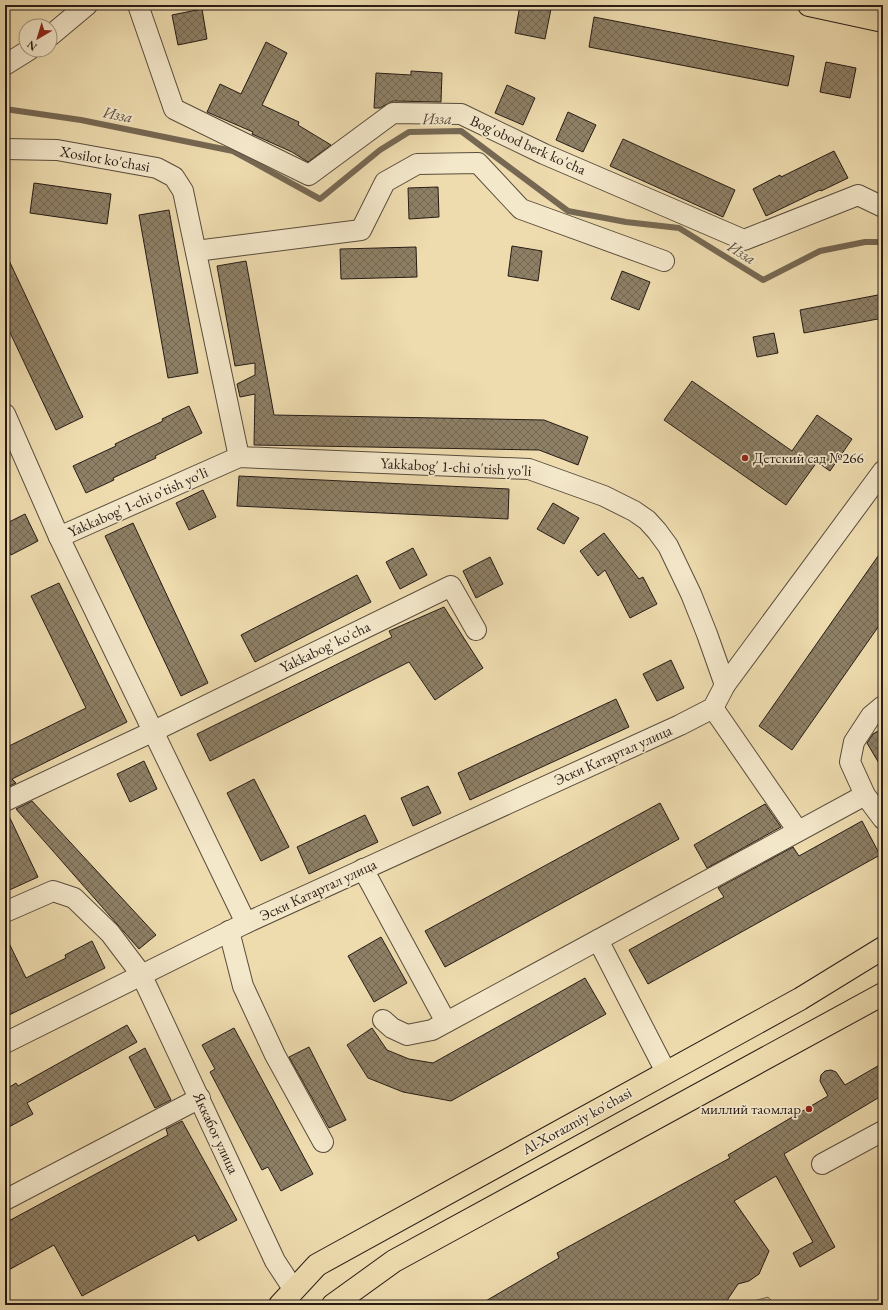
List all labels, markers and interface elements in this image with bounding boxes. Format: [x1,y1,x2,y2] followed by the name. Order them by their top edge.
[18,18,58,58] north arrow
[24,38,40,54] text: N
[100,101,135,128] water label: Изза
[421,108,452,129] water label: Изза
[467,110,589,179] street label: Bog'obod berk ko'cha
[58,141,152,176] street label: Xosilot ko'chasi
[723,235,760,269] water label: Изза
[753,448,864,467] place label: Детский сад №266
[380,453,532,480] street label: Yakkabog' 1-chi o'tish yo'li
[740,453,750,463] marker: Детский сад №266
[65,462,211,541] street label: Yakkabog' 1-chi o'tish yo'li
[276,616,373,677] street label: Yakkabog' ko'cha
[551,720,675,789] street label: Эски Катартал улица
[256,854,379,925] street label: Эски Катартал улица
[518,1082,635,1159] street label: Al-Xorazmiy ko'chasi
[189,1088,244,1177] street label: Яккабог улица
[701,1099,801,1118] place label: миллий таомлар
[804,1104,814,1114] marker: миллий таомлар

